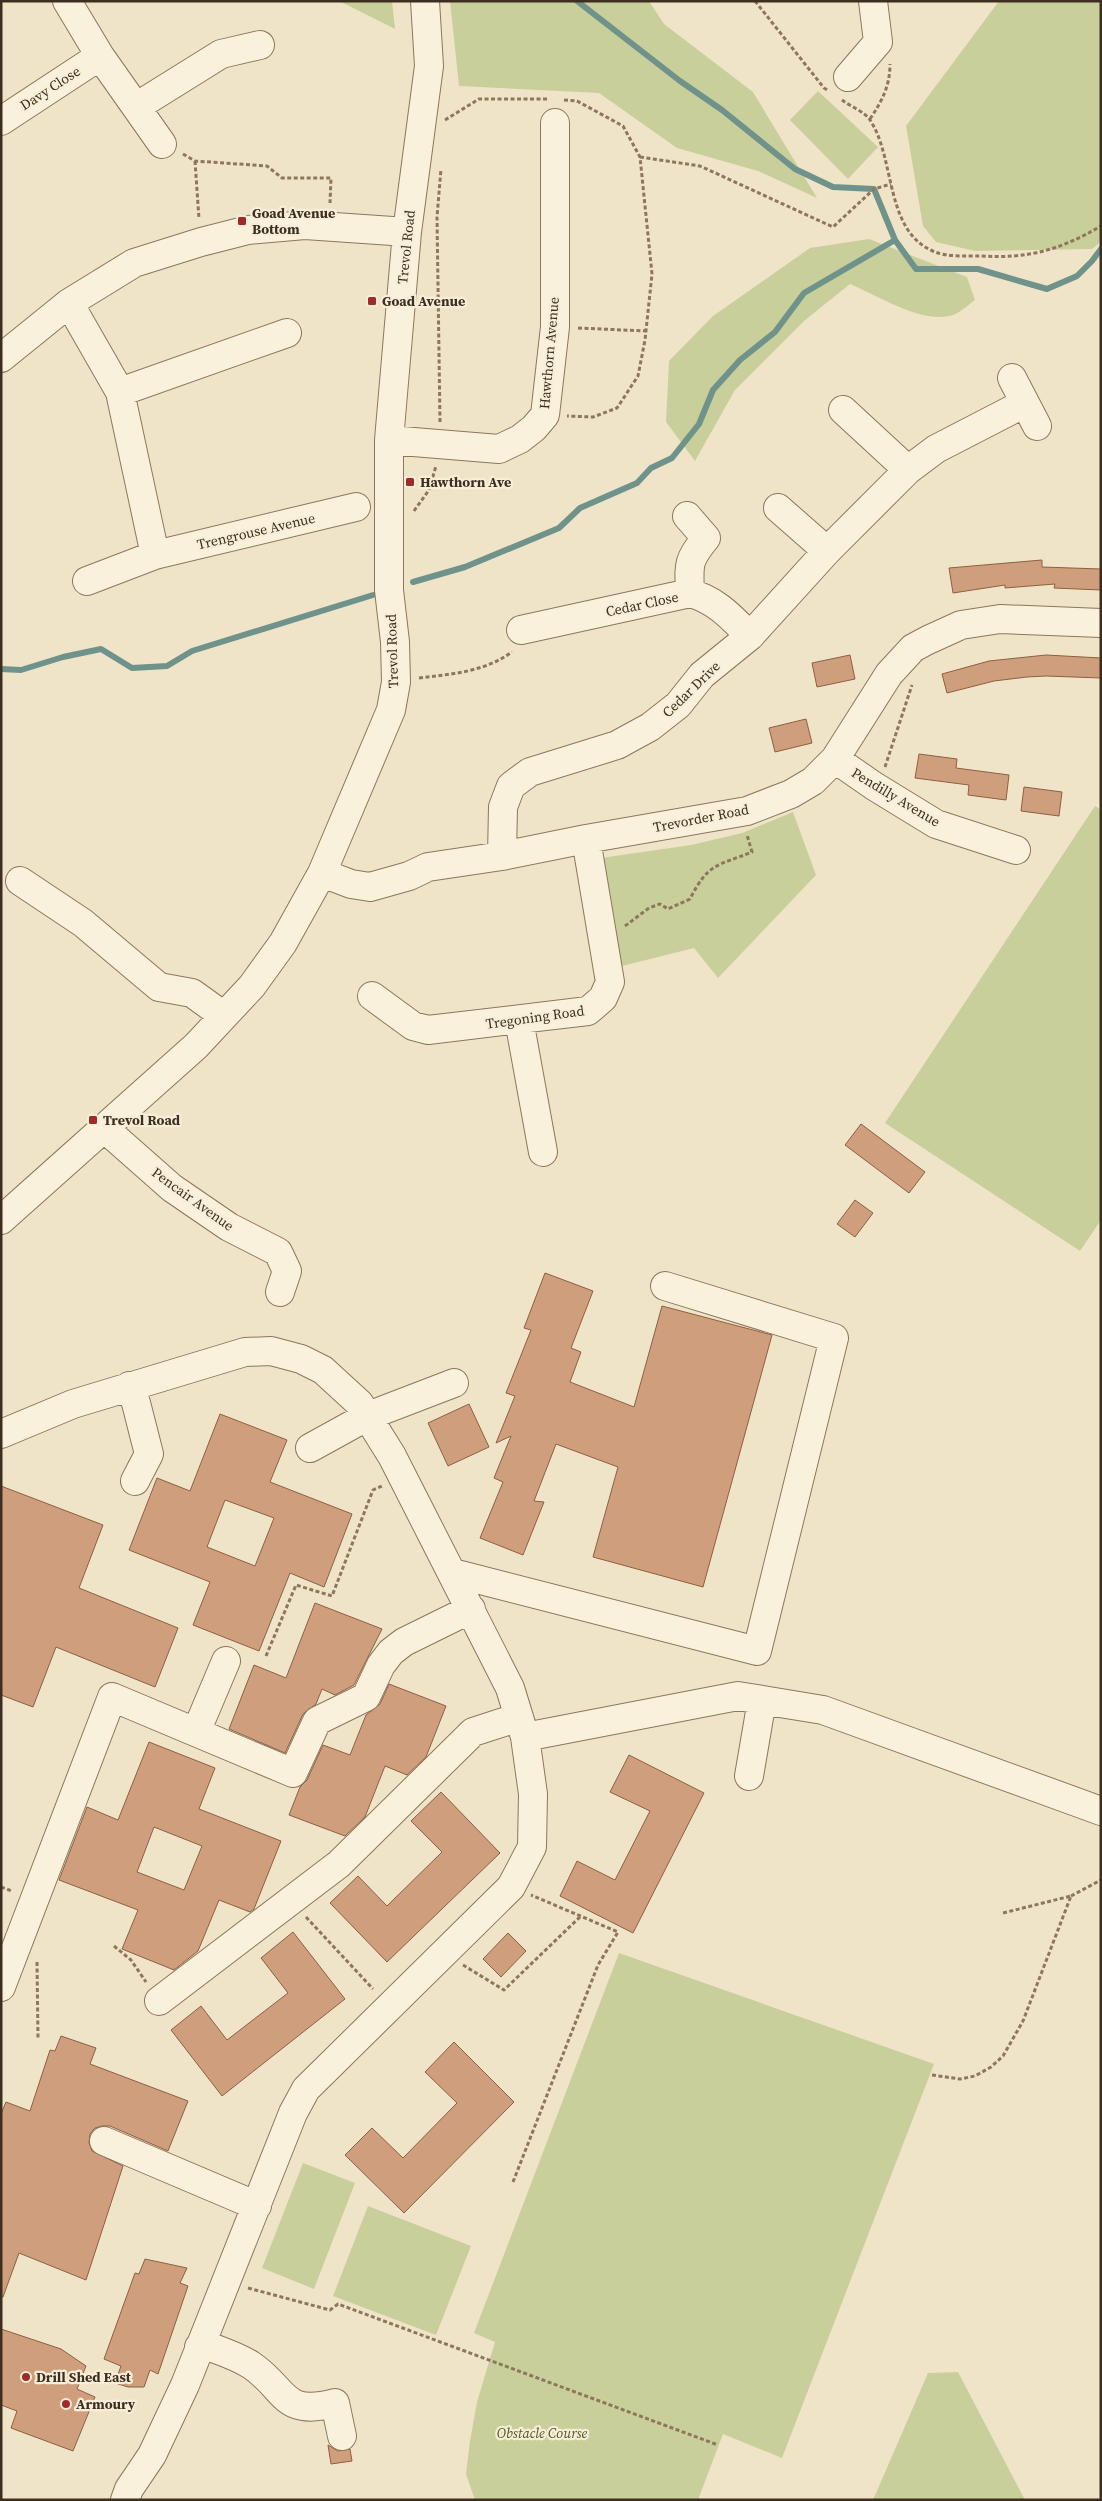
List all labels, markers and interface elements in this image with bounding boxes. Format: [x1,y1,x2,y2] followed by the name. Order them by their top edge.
[16,61,84,115] street label: Davy Close
[252,203,335,239] place label: Goad Avenue Bottom
[392,209,420,285] street label: Trevol Road
[236,215,248,227] marker: Goad Avenue Bottom
[382,291,465,311] place label: Goad Avenue
[366,295,378,307] marker: Goad Avenue
[534,296,564,410] street label: Hawthorn Avenue
[420,472,511,492] place label: Hawthorn Ave
[404,476,416,488] marker: Hawthorn Ave
[195,508,317,554] street label: Trengrouse Avenue
[604,587,680,621] street label: Cedar Close
[381,613,403,688] street label: Trevol Road
[658,656,724,722] street label: Cedar Drive
[848,763,944,831] street label: Pendilly Avenue
[651,799,751,837] street label: Trevorder Road
[485,1000,586,1034] street label: Tregoning Road
[103,1110,181,1130] place label: Trevol Road
[87,1114,99,1126] marker: Trevol Road
[148,1162,238,1236] street label: Pencair Avenue
[36,2367,132,2387] place label: Drill Shed East
[20,2371,32,2383] marker: Drill Shed East
[76,2394,136,2414] place label: Armoury
[60,2398,72,2410] marker: Armoury
[497,2423,587,2443] park label: Obstacle Course

